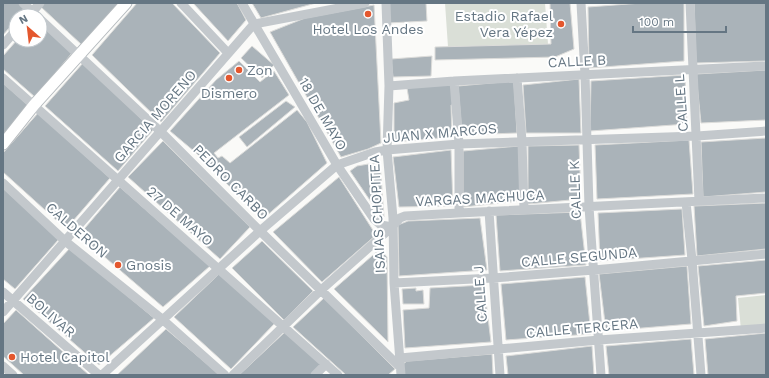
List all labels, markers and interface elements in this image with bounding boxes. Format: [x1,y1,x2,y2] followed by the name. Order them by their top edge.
[8,8,48,48] north arrow
[455,8,554,40] place label: Estadio Rafael Vera Yépez
[633,8,726,34] scale bar
[363,9,373,19] marker: Hotel Los Andes
[17,12,30,27] text: N
[639,15,674,29] text: 100 m
[556,19,566,29] marker: Estadio Rafael Vera Yépez
[312,21,424,37] place label: Hotel Los Andes
[547,51,607,71] street label: CALLE B
[247,62,273,78] place label: Zon
[234,65,244,75] marker: Zon
[111,67,199,165] street label: GARCIA MORENO
[224,73,234,83] marker: Dismero
[671,74,691,132] street label: CALLE L
[296,75,350,153] street label: 18 DE MAYO
[201,85,257,101] place label: Dismero
[382,120,498,146] street label: JUAN X MARCOS
[190,141,272,223] street label: PEDRO CARBO
[366,154,388,274] street label: ISAIAS CHOPITEA
[566,160,584,220] street label: CALLE K
[144,183,216,249] street label: 27 DE MAYO
[415,187,545,209] street label: VARGAS MACHUCA
[43,199,111,261] street label: CALDERON
[520,244,638,270] street label: CALLE SEGUNDA
[126,257,172,273] place label: Gnosis
[113,260,123,270] marker: Gnosis
[470,265,490,323] street label: CALLE J
[24,290,78,340] street label: BOLIVAR
[525,315,639,341] street label: CALLE TERCERA
[20,349,110,365] place label: Hotel Capitol
[7,352,17,362] marker: Hotel Capitol

